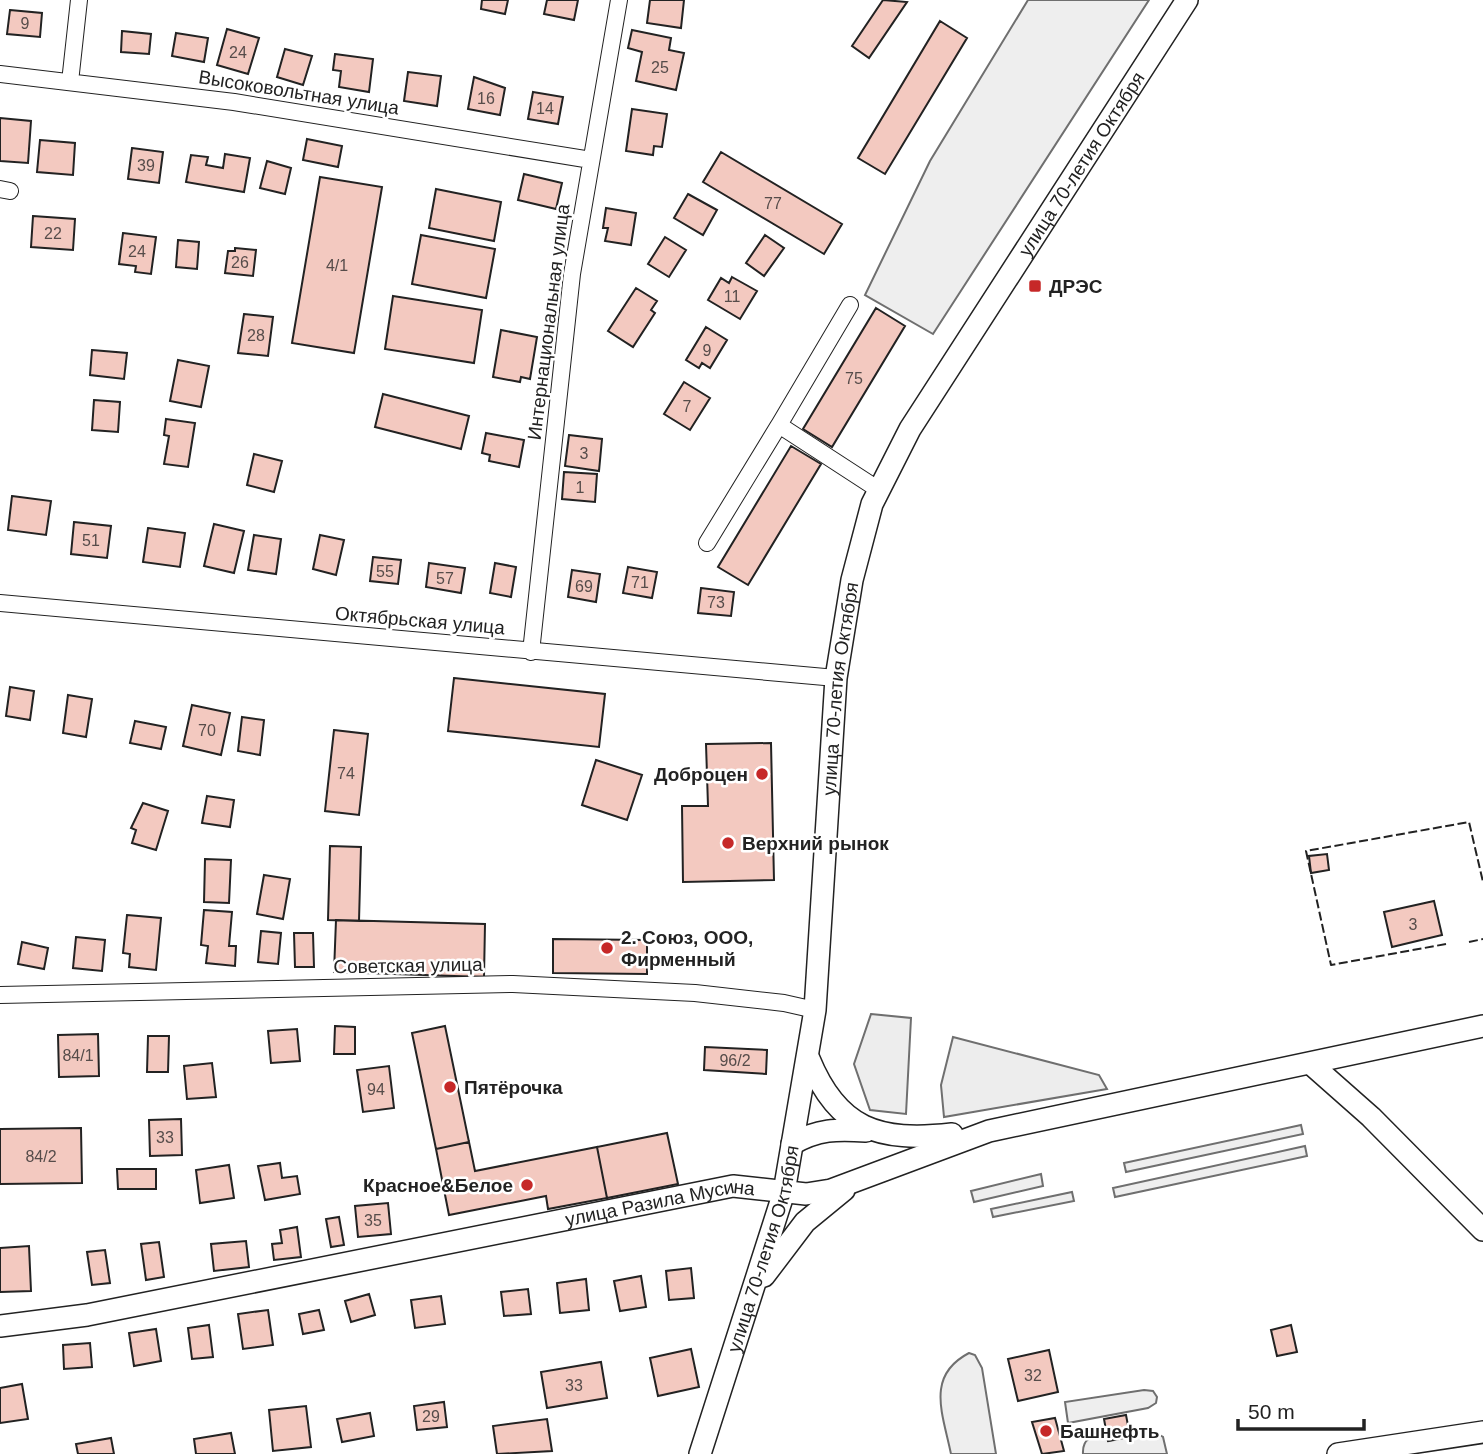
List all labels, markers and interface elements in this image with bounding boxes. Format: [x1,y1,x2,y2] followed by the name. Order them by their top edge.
[21,15,30,32] house number: 9
[229,44,247,61] house number: 24
[651,59,669,76] house number: 25
[197,66,401,119] street label: Высоковольтная улица
[1015,68,1149,260] street label: улица 70-летия Октября
[477,90,495,107] house number: 16
[536,100,554,117] house number: 14
[137,157,155,174] house number: 39
[764,195,782,212] house number: 77
[524,202,573,441] street label: Интернациональная улица
[44,225,62,242] house number: 22
[128,243,146,260] house number: 24
[231,254,249,271] house number: 26
[326,257,348,274] house number: 4/1
[1049,276,1103,297] place label: ДРЭС
[1027,278,1043,294] marker: ДРЭС
[724,288,740,305] house number: 11
[247,327,265,344] house number: 28
[703,342,712,359] house number: 9
[845,370,863,387] house number: 75
[683,398,692,415] house number: 7
[580,445,589,462] house number: 3
[576,479,585,496] house number: 1
[82,532,100,549] house number: 51
[376,563,394,580] house number: 55
[436,570,454,587] house number: 57
[631,574,649,591] house number: 71
[575,578,593,595] house number: 69
[819,581,862,796] street label: улица 70-летия Октября
[707,594,725,611] house number: 73
[334,603,506,638] street label: Октябрьская улица
[198,722,216,739] house number: 70
[654,764,748,785] place label: Доброцен
[337,765,355,782] house number: 74
[754,766,770,782] marker: Доброцен
[742,833,889,854] place label: Верхний рынок
[720,835,736,851] marker: Верхний рынок
[1409,916,1418,933] house number: 3
[621,927,753,970] place label: 2. Союз, ООО, Фирменный
[599,940,615,956] marker: 2. Союз, ООО, Фирменный
[333,954,483,977] street label: Советская улица
[62,1047,94,1064] house number: 84/1
[719,1052,751,1069] house number: 96/2
[464,1077,563,1098] place label: Пятёрочка
[442,1079,458,1095] marker: Пятёрочка
[367,1081,385,1098] house number: 94
[156,1129,174,1146] house number: 33
[723,1144,803,1355] street label: улица 70-летия Октября
[25,1148,57,1165] house number: 84/2
[363,1175,513,1196] place label: Красное&Белое
[563,1176,756,1230] street label: улица Разила Мусина
[519,1177,535,1193] marker: Красное&Белое
[364,1212,382,1229] house number: 35
[1024,1367,1042,1384] house number: 32
[565,1377,583,1394] house number: 33
[1238,1388,1364,1432] scale bar
[1248,1400,1295,1423] text: 50 m
[422,1408,440,1425] house number: 29
[1060,1421,1159,1442] place label: Башнефть
[1038,1423,1054,1439] marker: Башнефть

